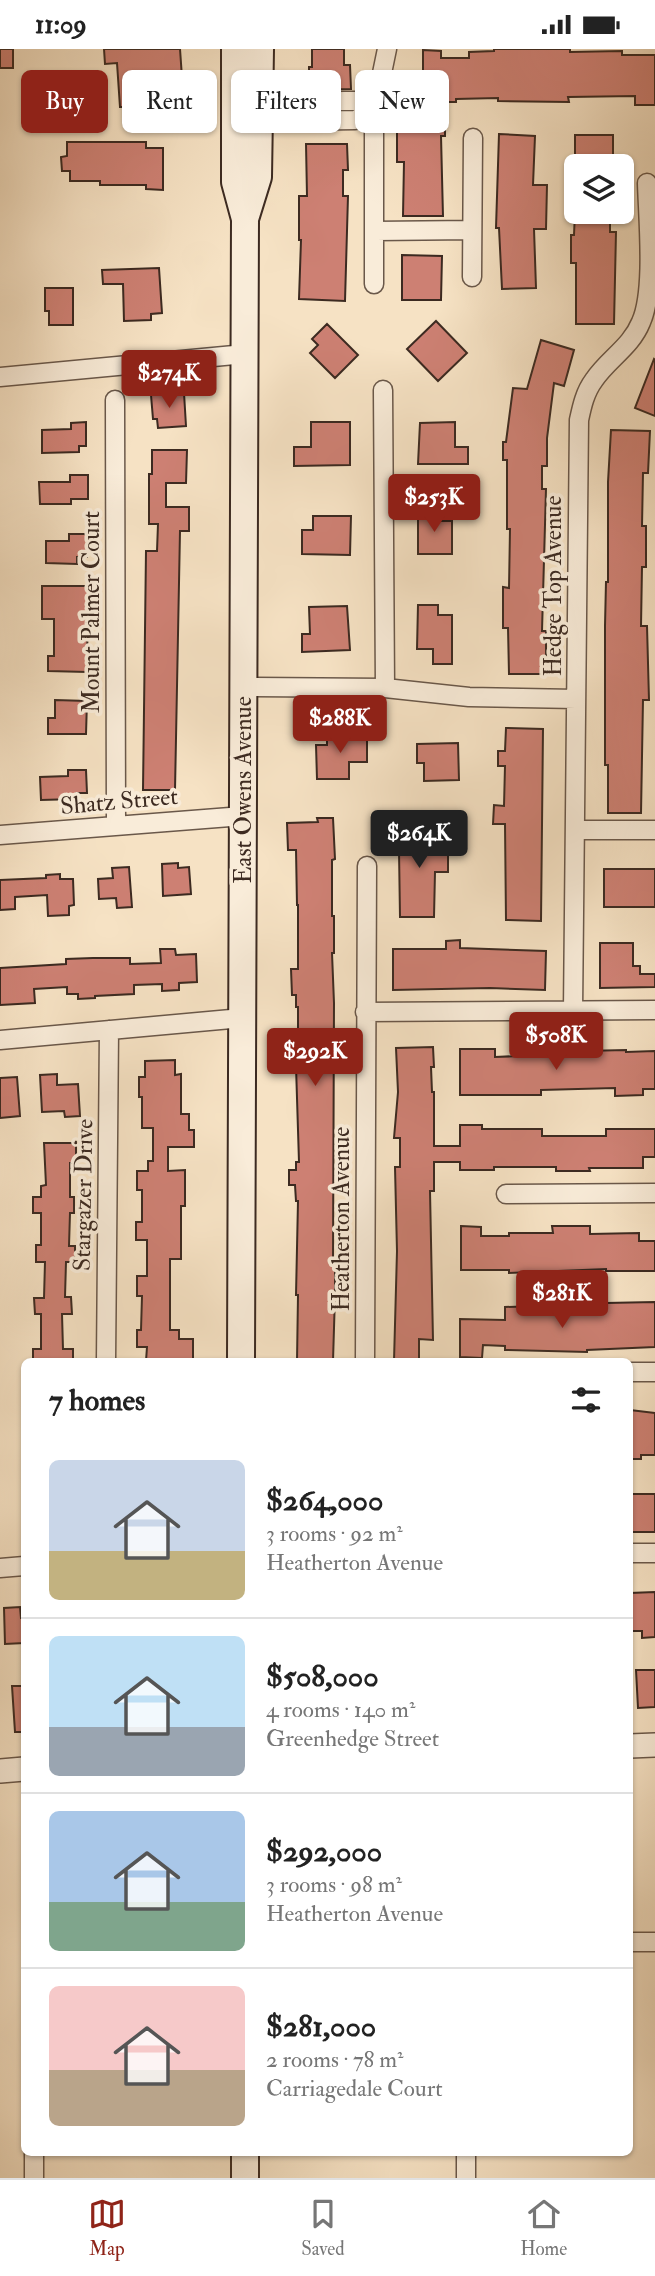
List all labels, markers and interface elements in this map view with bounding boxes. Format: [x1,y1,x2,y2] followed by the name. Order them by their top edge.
[35,9,87,41] text: 11:09
[21,70,108,133] chip: Buy
[122,70,217,133] chip: Rent
[231,70,341,133] chip: Filters
[355,70,449,133] chip: New
[564,154,634,224] map controls
[564,154,634,224] button: layers
[120,351,218,410] pin: $274K
[137,358,201,387] text: $274K
[385,475,483,534] pin: $253K
[404,482,464,511] text: $253K
[538,495,569,677] street label: Hedge Top Avenue
[76,511,107,713] street label: Mount Palmer Court
[291,695,389,755] pin: $288K
[228,696,259,884] street label: East Owens Avenue
[309,703,371,732] text: $288K
[59,781,179,822] street label: Shatz Street
[370,811,468,870] pin: $264K
[387,818,451,847] text: $264K
[507,1013,605,1072] pin: $508K
[525,1020,587,1049] text: $508K
[266,1028,364,1088] pin: $292K
[283,1036,347,1065] text: $292K
[67,1119,100,1271] street label: Stargazer Drive
[326,1127,357,1311] street label: Heatherton Avenue
[513,1271,611,1330] pin: $281K
[532,1278,592,1307] text: $281K
[567,1381,605,1419] icon: filters
[49,1382,145,1419] text: 7 homes
[266,1482,383,1519] text: $264,000
[105,1488,189,1572] icon: home
[266,1519,403,1548] text: 3 rooms · 92 m²
[266,1548,443,1577] text: Heatherton Avenue
[266,1658,379,1695] text: $508,000
[105,1664,189,1748] icon: home
[266,1695,415,1724] text: 4 rooms · 140 m²
[266,1724,439,1753] text: Greenhedge Street
[266,1833,382,1870] text: $292,000
[105,1839,189,1923] icon: home
[266,1870,402,1899] text: 3 rooms · 98 m²
[266,1899,443,1928] text: Heatherton Avenue
[266,2008,376,2045] text: $281,000
[105,2014,189,2098] icon: home
[266,2045,404,2074] text: 2 rooms · 78 m²
[266,2074,443,2103] text: Carriagedale Court
[88,2195,126,2261] tab: Map
[301,2195,345,2261] tab: Saved
[520,2195,567,2261] tab: Home

